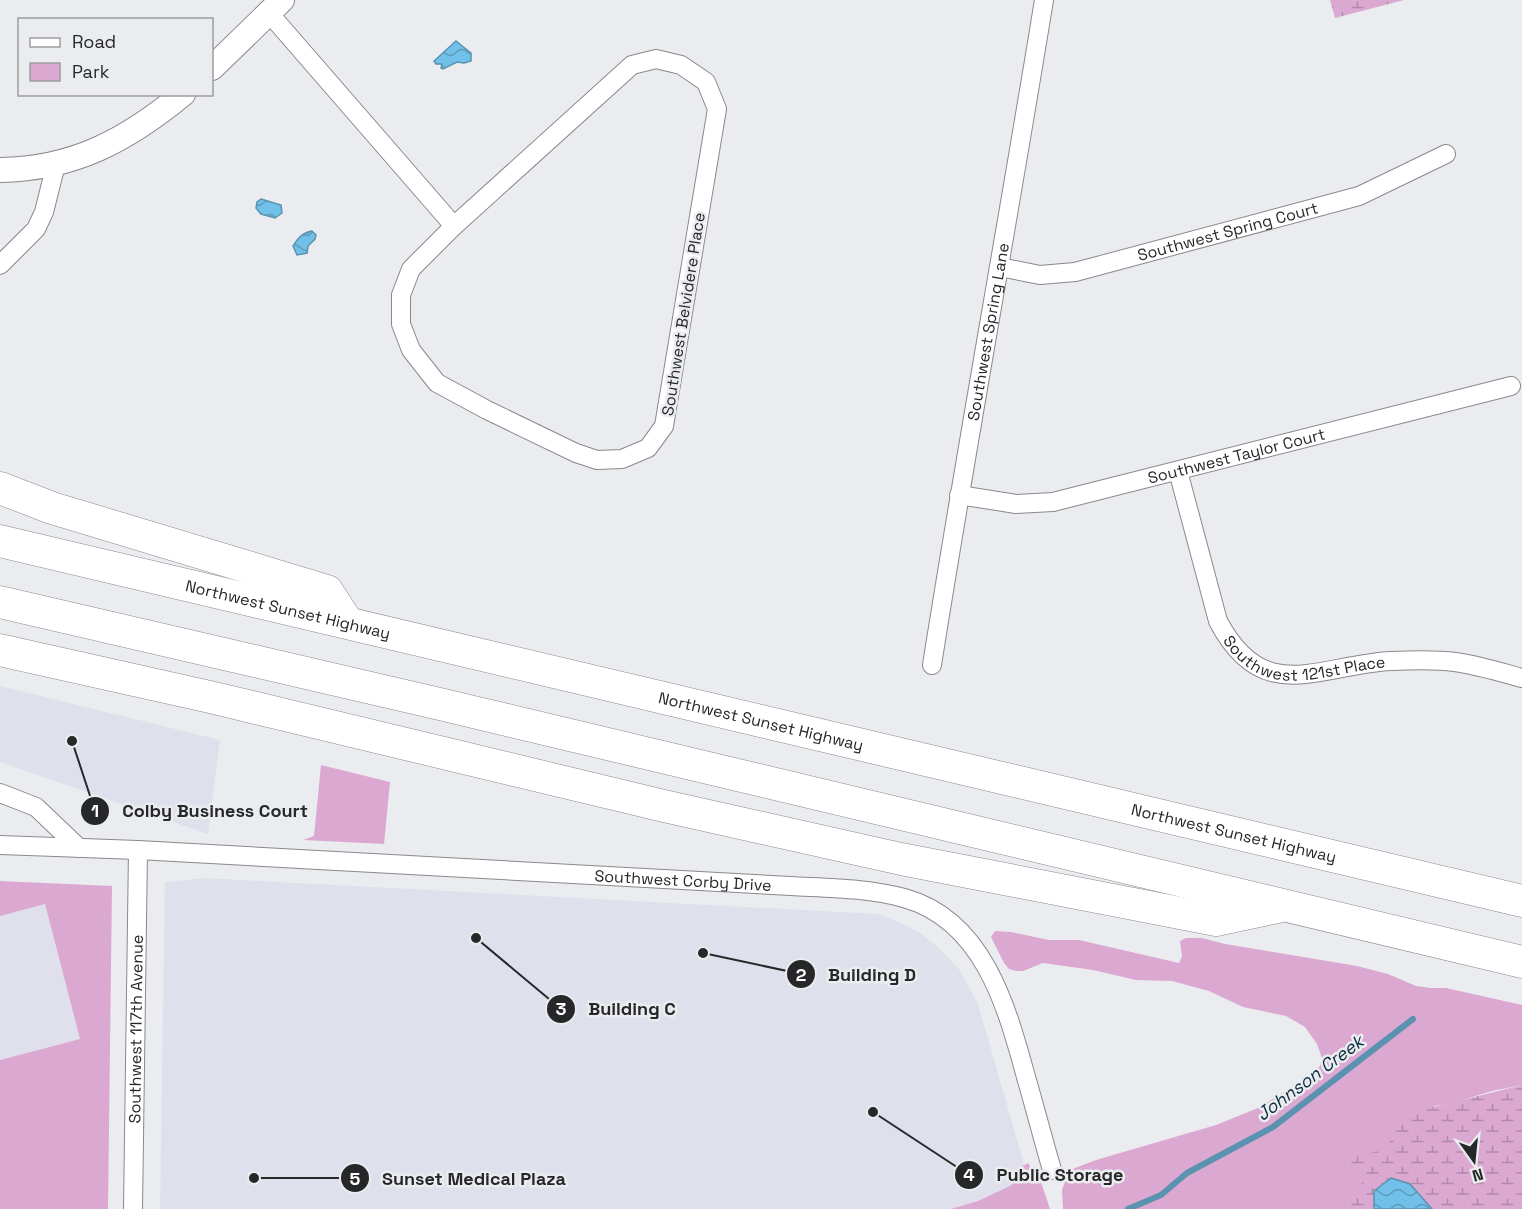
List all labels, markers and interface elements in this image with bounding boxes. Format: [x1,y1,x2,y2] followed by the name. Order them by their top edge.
[18,18,213,96] legend
[72,30,116,53] text: Road
[72,60,110,83] text: Park
[1135,197,1320,266] street label: Southwest Spring Court
[657,211,710,417] street label: Southwest Belvidere Place
[963,241,1014,422] street label: Southwest Spring Lane
[1146,423,1327,489] street label: Southwest Taylor Court
[183,575,393,644] street label: Northwest Sunset Highway
[1218,631,1386,686] street label: Southwest 121st Place
[656,687,865,756] street label: Northwest Sunset Highway
[80,793,320,829] callout: Colby Business Court
[91,799,99,822] text: 1
[122,799,308,822] text: Colby Business Court
[1129,799,1338,868] street label: Northwest Sunset Highway
[594,865,772,896] street label: Southwest Corby Drive
[124,935,148,1123] street label: Southwest 117th Avenue
[786,956,928,992] callout: Building D
[796,963,807,986] text: 2
[828,963,916,986] text: Building D
[546,991,688,1027] callout: Building C
[556,997,567,1020] text: 3
[588,997,676,1020] text: Building C
[1251,1028,1370,1126] water label: Johnson Creek
[1444,1131,1504,1191] north arrow
[954,1157,1135,1193] callout: Public Storage
[340,1160,578,1196] callout: Sunset Medical Plaza
[963,1163,975,1186] text: 4
[997,1163,1123,1186] text: Public Storage
[1470,1163,1486,1187] text: N
[350,1167,361,1190] text: 5
[382,1167,567,1190] text: Sunset Medical Plaza

